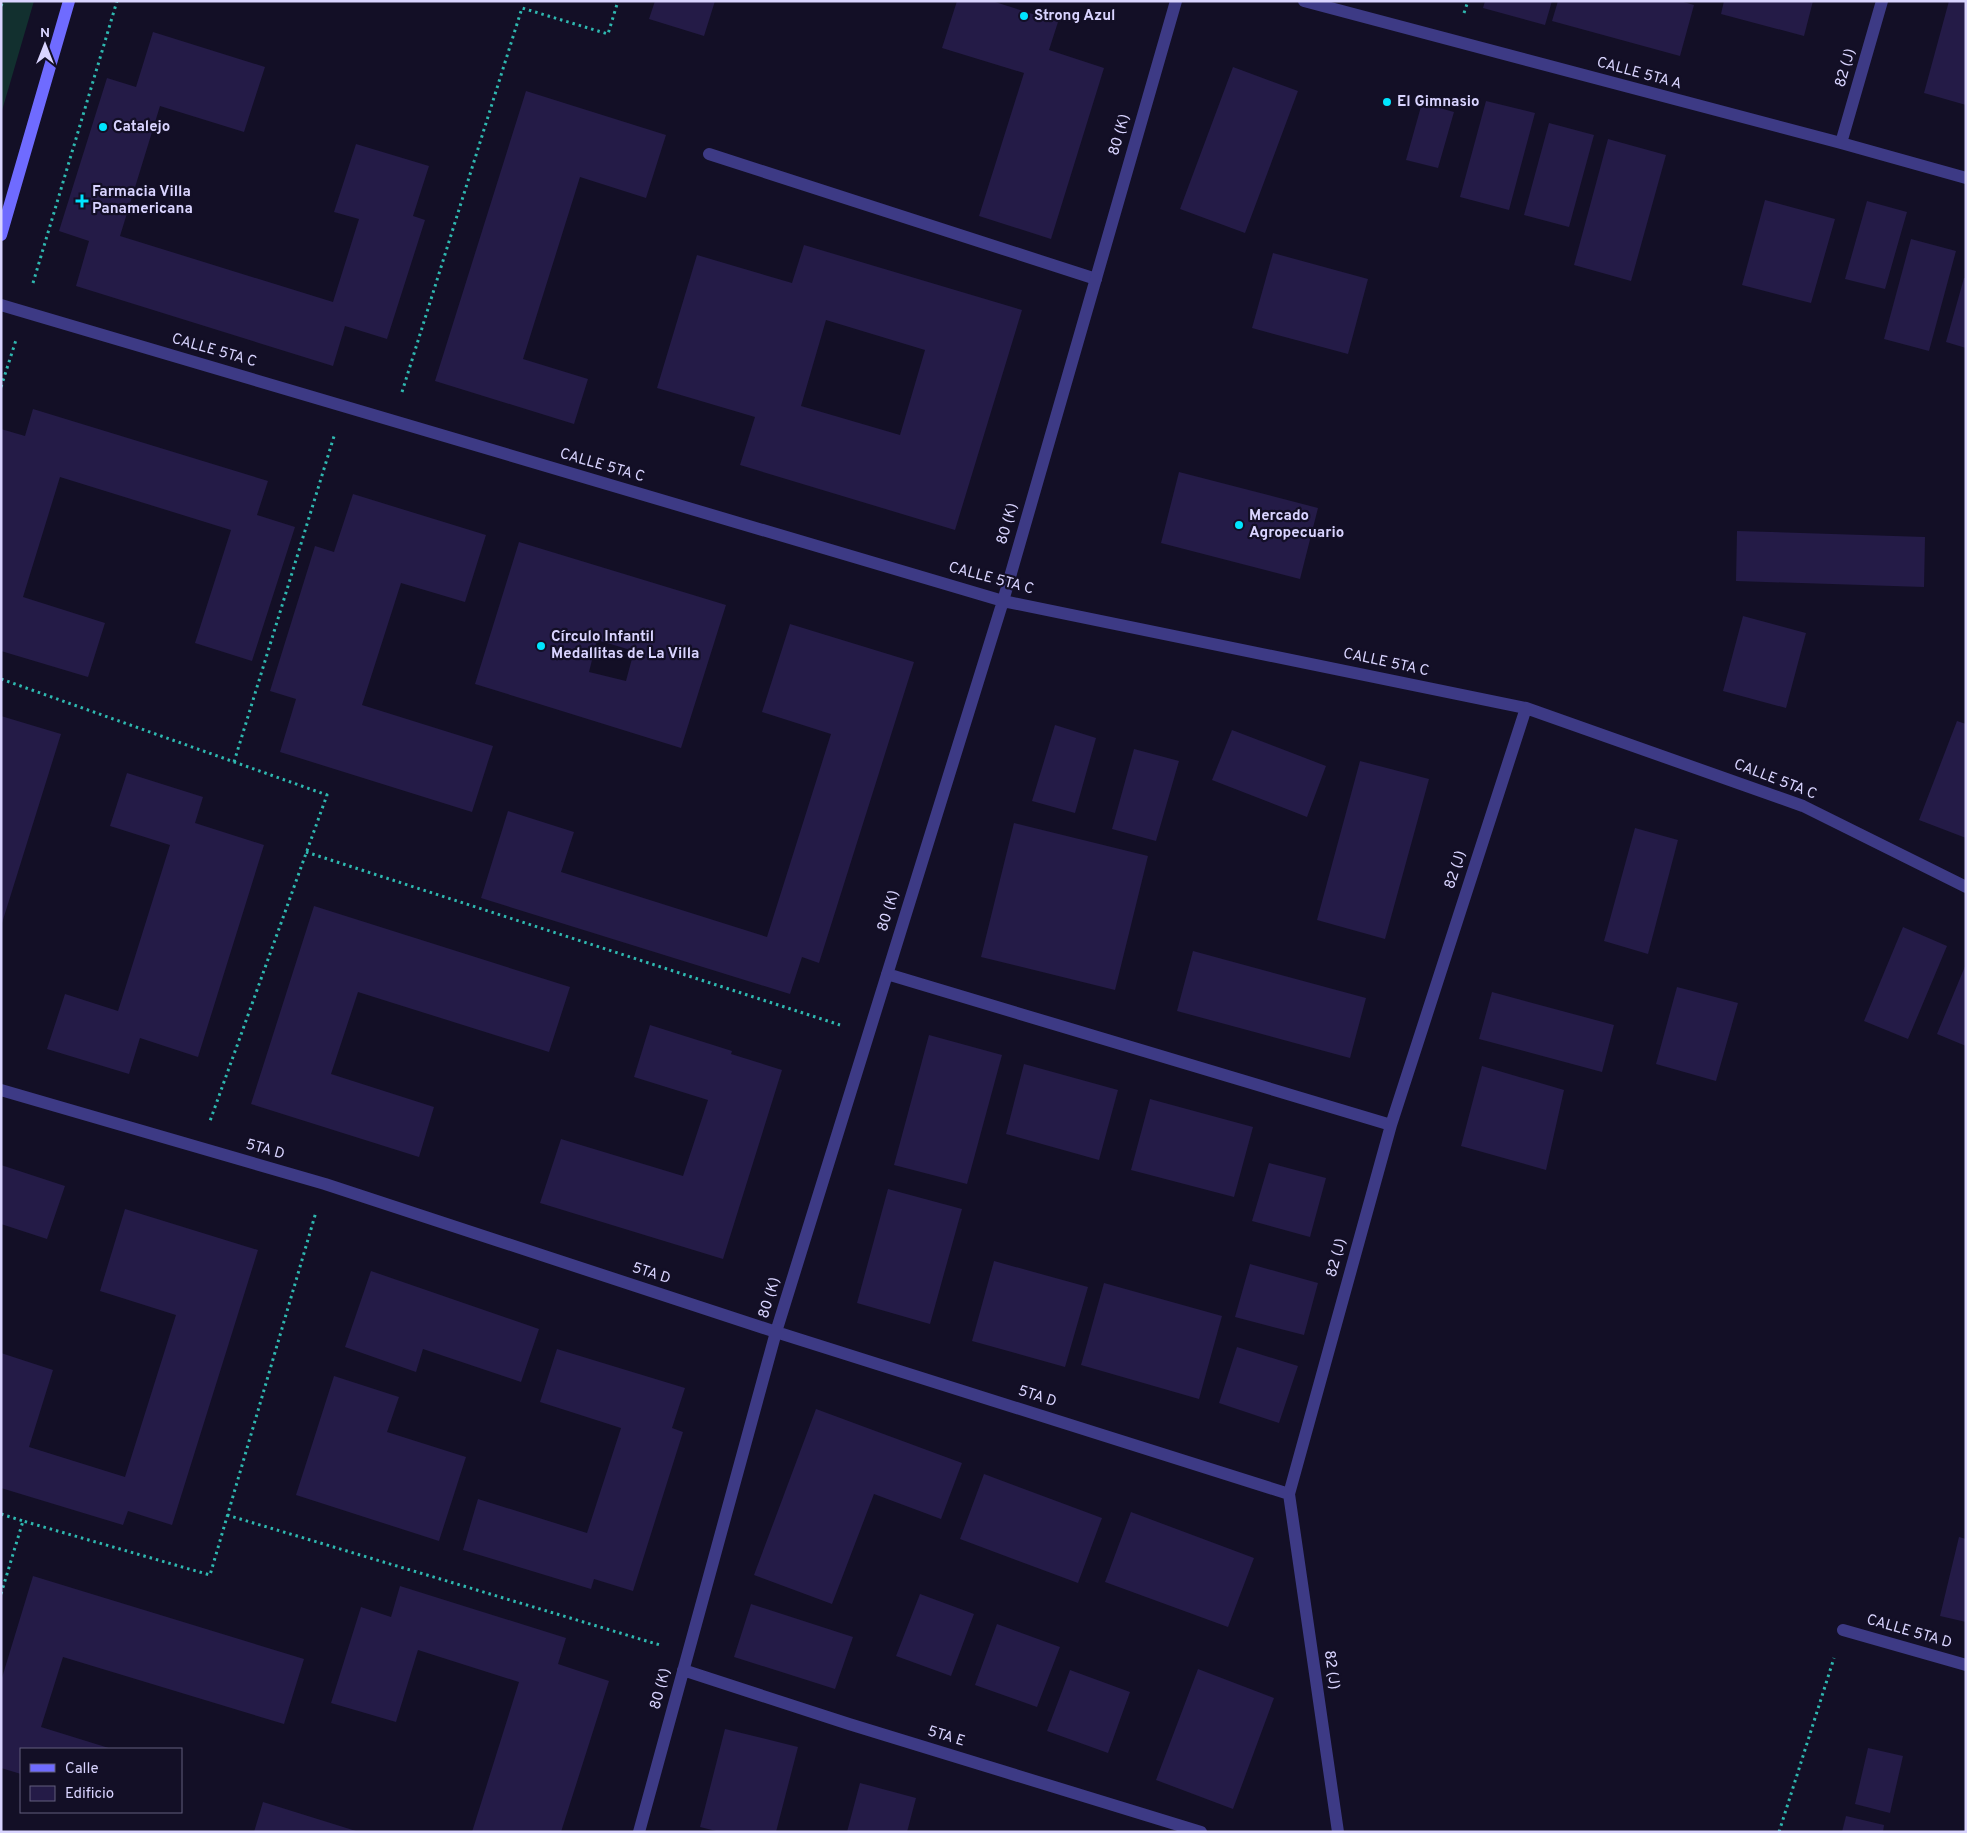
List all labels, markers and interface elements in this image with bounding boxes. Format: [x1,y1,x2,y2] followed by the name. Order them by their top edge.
[1034,7,1115,26] place label: Strong Azul
[1018,10,1030,22] marker: Strong Azul
[20,20,70,70] north arrow
[40,25,50,42] text: N
[1831,46,1861,90] street label: 82 (J)
[1594,54,1684,94] street label: CALLE 5TA A
[1397,93,1480,112] place label: El Gimnasio
[1381,96,1393,108] marker: El Gimnasio
[1105,112,1135,158] street label: 80 (K)
[113,118,170,137] place label: Catalejo
[97,121,109,133] marker: Catalejo
[92,183,193,219] place label: Farmacia Villa Panamericana
[76,195,88,207] marker: Farmacia Villa Panamericana
[169,330,259,372] street label: CALLE 5TA C
[557,445,647,487] street label: CALLE 5TA C
[993,501,1023,547] street label: 80 (K)
[1249,507,1344,543] place label: Mercado Agropecuario
[1233,519,1245,531] marker: Mercado Agropecuario
[946,559,1036,599] street label: CALLE 5TA C
[551,628,699,664] place label: Círculo Infantil Medallitas de La Villa
[535,640,547,652] marker: Círculo Infantil Medallitas de La Villa
[1341,645,1431,681] street label: CALLE 5TA C
[1731,755,1819,805] street label: CALLE 5TA C
[1441,848,1471,892] street label: 82 (J)
[874,888,904,934] street label: 80 (K)
[243,1135,287,1165] street label: 5TA D
[1323,1236,1351,1280] street label: 82 (J)
[629,1259,673,1289] street label: 5TA D
[755,1275,785,1321] street label: 80 (K)
[1015,1382,1059,1412] street label: 5TA D
[1864,1611,1954,1653] street label: CALLE 5TA D
[1319,1649,1343,1691] street label: 82 (J)
[646,1666,676,1712] street label: 80 (K)
[925,1722,967,1752] street label: 5TA E
[20,1748,182,1813] legend
[65,1760,99,1779] text: Calle
[65,1785,114,1804] text: Edificio

